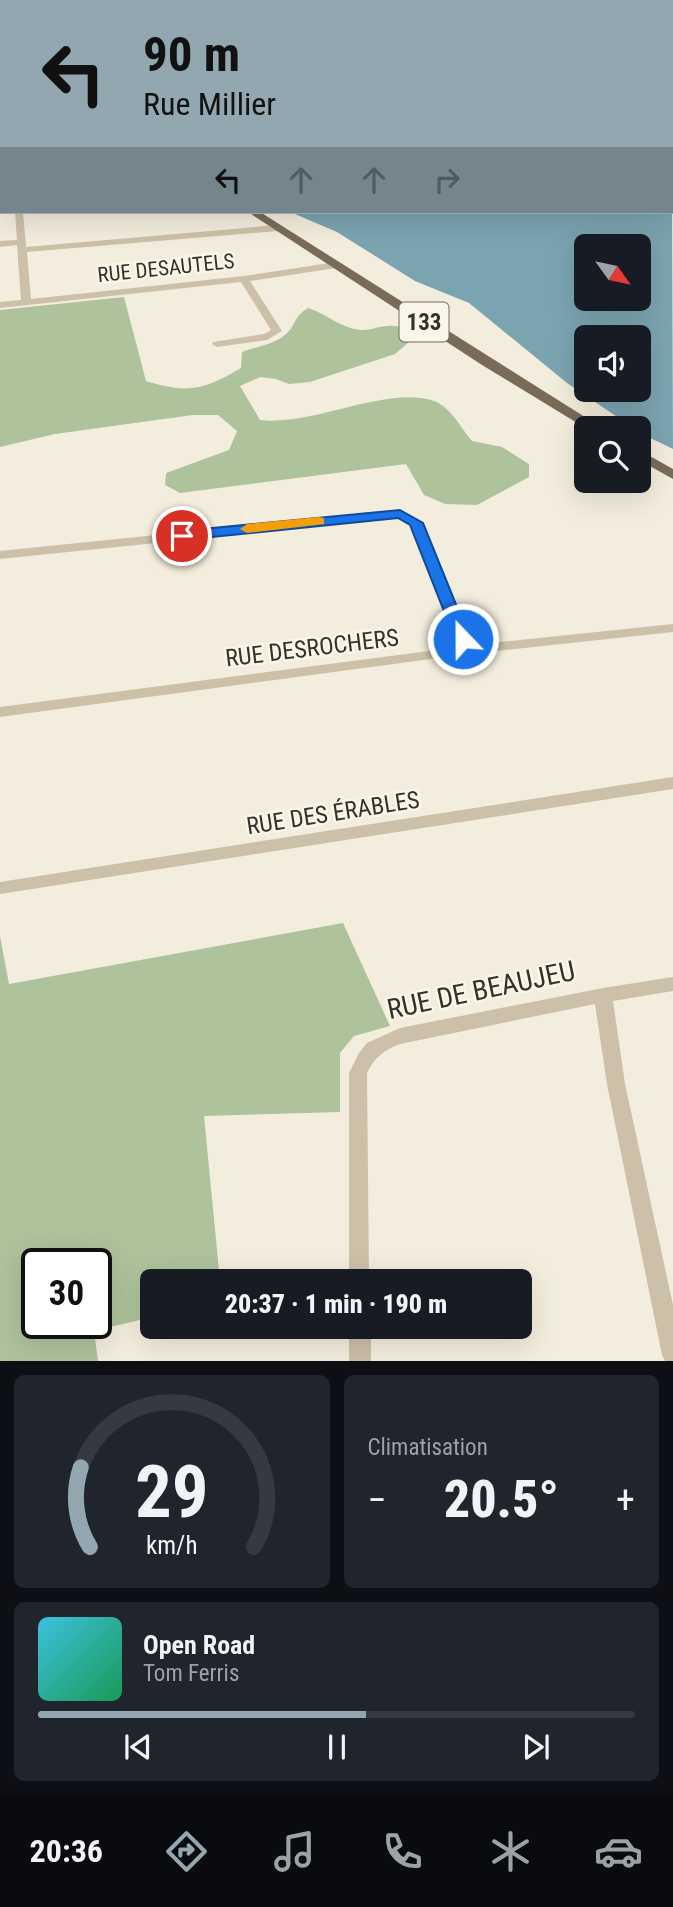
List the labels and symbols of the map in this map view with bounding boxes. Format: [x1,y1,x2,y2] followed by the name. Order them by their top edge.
[574,234,651,312] north arrow
[96,249,236,287] street label: RUE DESAUTELS
[400,302,448,342] road number: 133
[152,506,212,566] pin
[426,602,500,676] position arrow
[224,623,400,673] street label: RUE DESROCHERS
[245,786,421,840] street label: RUE DES ÉRABLES
[384,954,578,1026] street label: RUE DE BEAUJEU
[21,1248,112,1339] speed limit sign: 30

